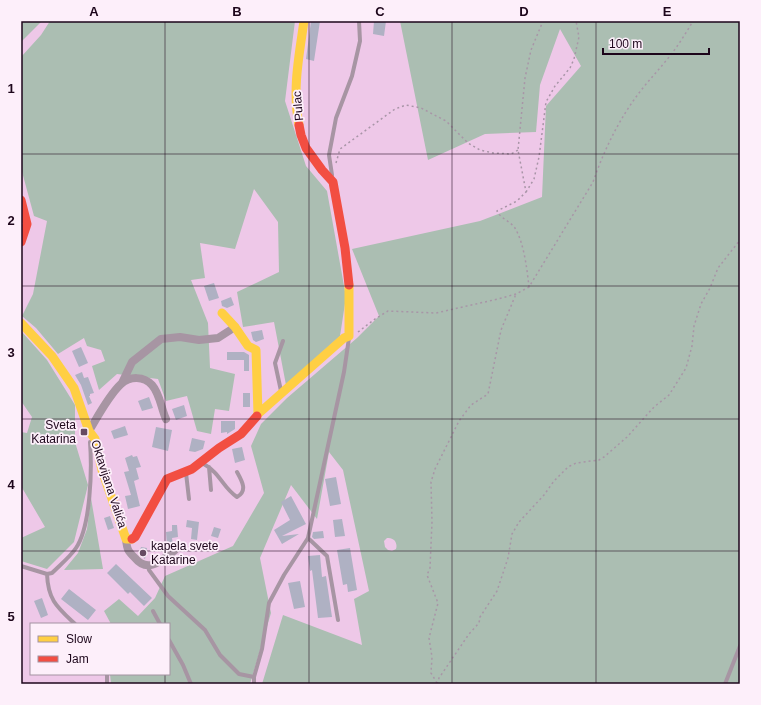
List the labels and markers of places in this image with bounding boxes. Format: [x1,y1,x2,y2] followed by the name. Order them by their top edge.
[31,418,76,446] place label: Sveta Katarina
[79,427,89,437] marker: Sveta Katarina
[151,539,219,567] place label: kapela svete Katarine
[138,548,148,558] marker: kapela svete Katarine

